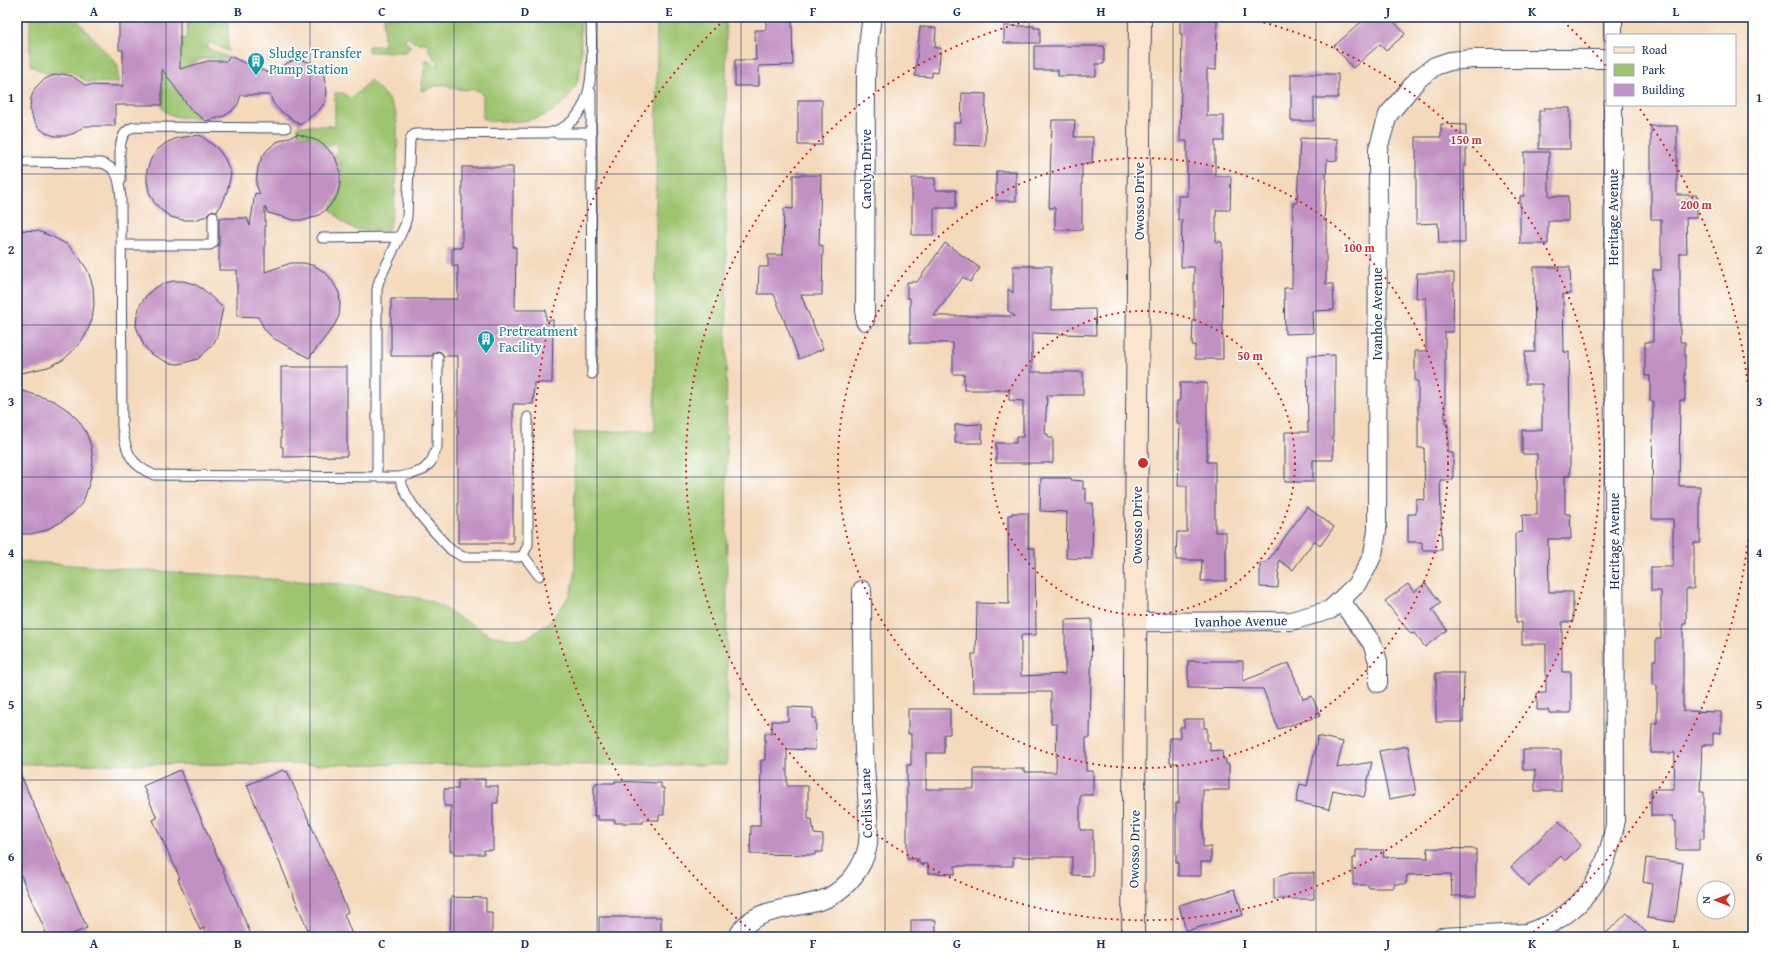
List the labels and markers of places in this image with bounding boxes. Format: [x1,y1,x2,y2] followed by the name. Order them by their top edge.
[269,43,362,79] place label: Sludge Transfer Pump Station
[246,51,266,76] building icon: Sludge Transfer Pump Station
[499,321,578,357] place label: Pretreatment Facility
[476,329,496,354] building icon: Pretreatment Facility
[1136,456,1150,470] centre of rings

